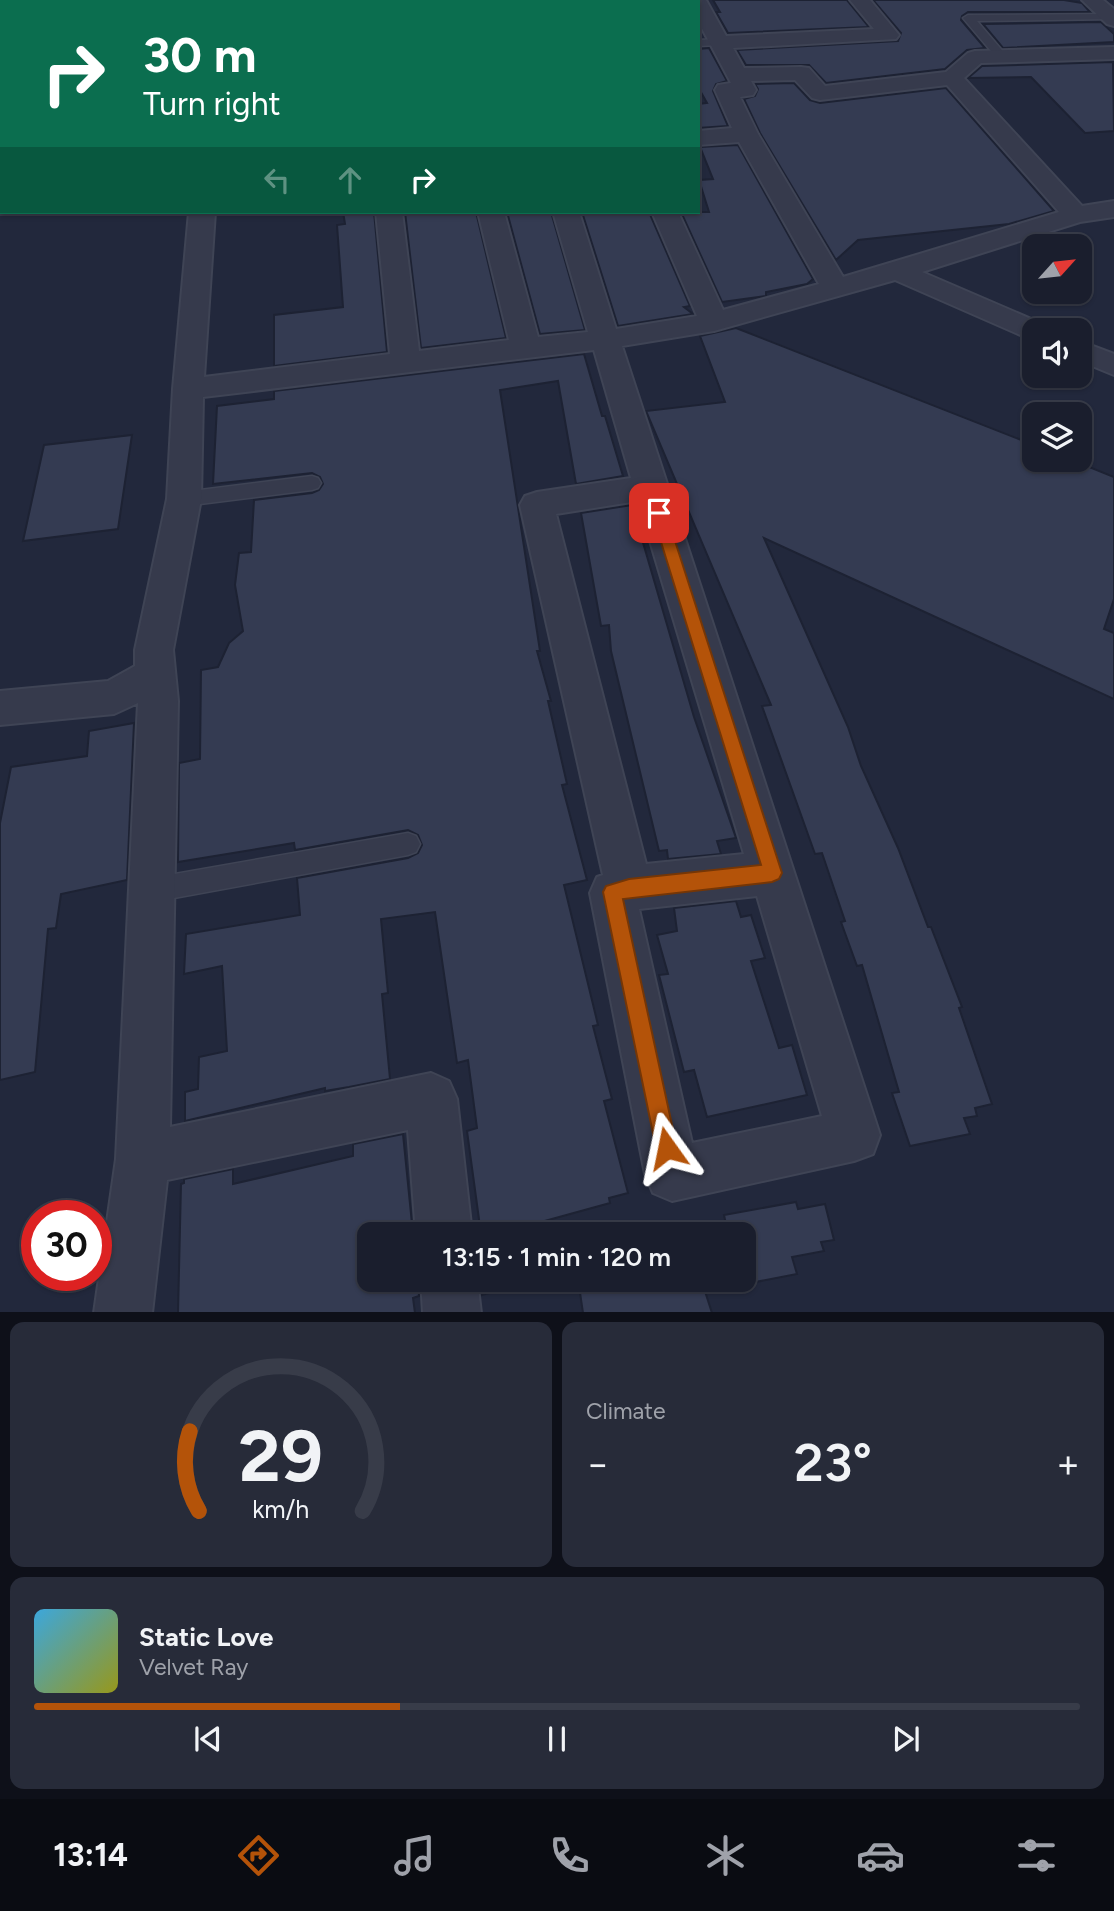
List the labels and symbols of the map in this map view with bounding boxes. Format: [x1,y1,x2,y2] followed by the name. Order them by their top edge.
[1022,234,1092,304] north arrow
[629,483,689,543] pin
[630,1111,704,1185] position arrow
[21,1200,112,1291] speed limit sign: 30

